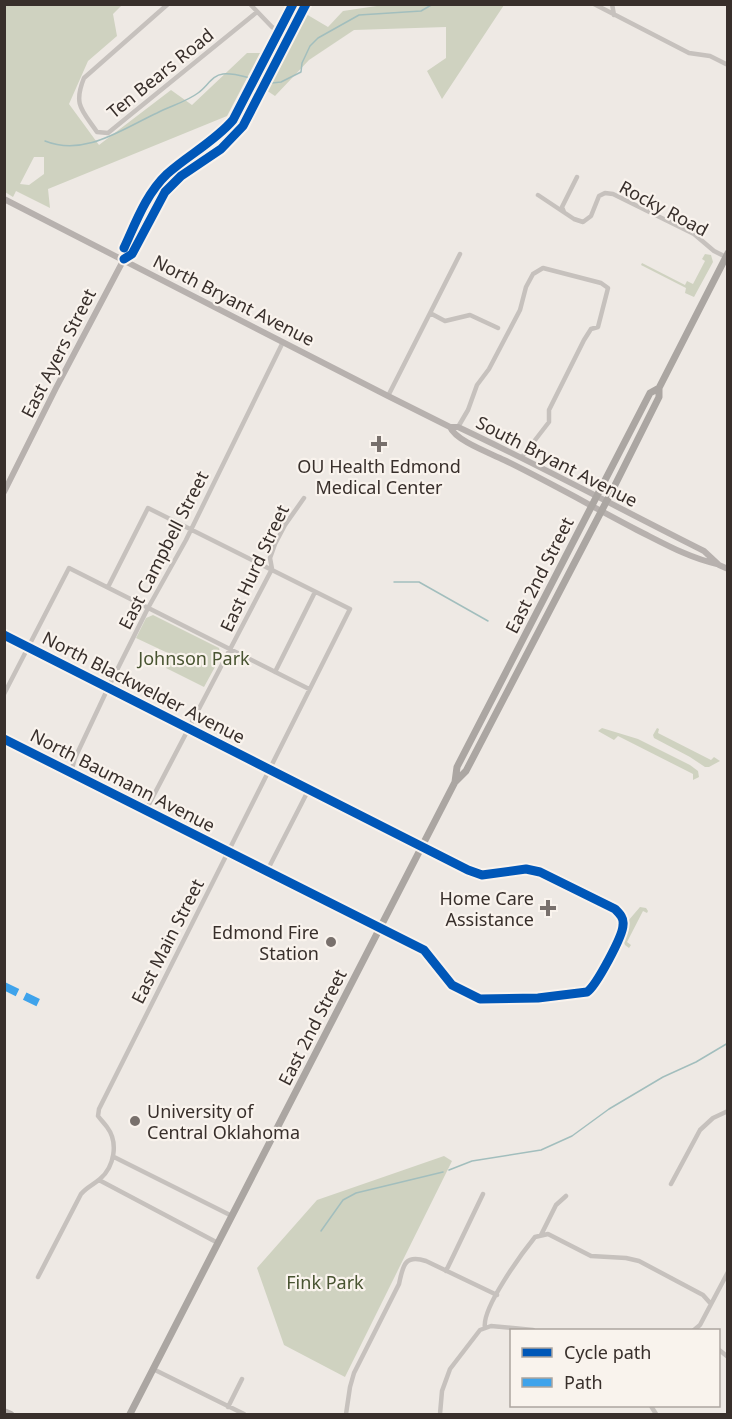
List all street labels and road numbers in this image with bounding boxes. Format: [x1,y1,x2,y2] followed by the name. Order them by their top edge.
[102,23,218,123] street label: Ten Bears Road
[615,175,713,241] street label: Rocky Road
[149,249,319,351] street label: North Bryant Avenue
[15,284,101,422] street label: East Ayers Street
[472,410,642,512] street label: South Bryant Avenue
[113,466,214,633] street label: East Campbell Street
[214,500,294,635] street label: East Hurd Street
[499,512,579,637] street label: East 2nd Street
[39,625,249,749] street label: North Blackwelder Avenue
[27,723,219,837] street label: North Baumann Avenue
[125,874,209,1008] street label: East Main Street
[272,964,352,1089] street label: East 2nd Street

